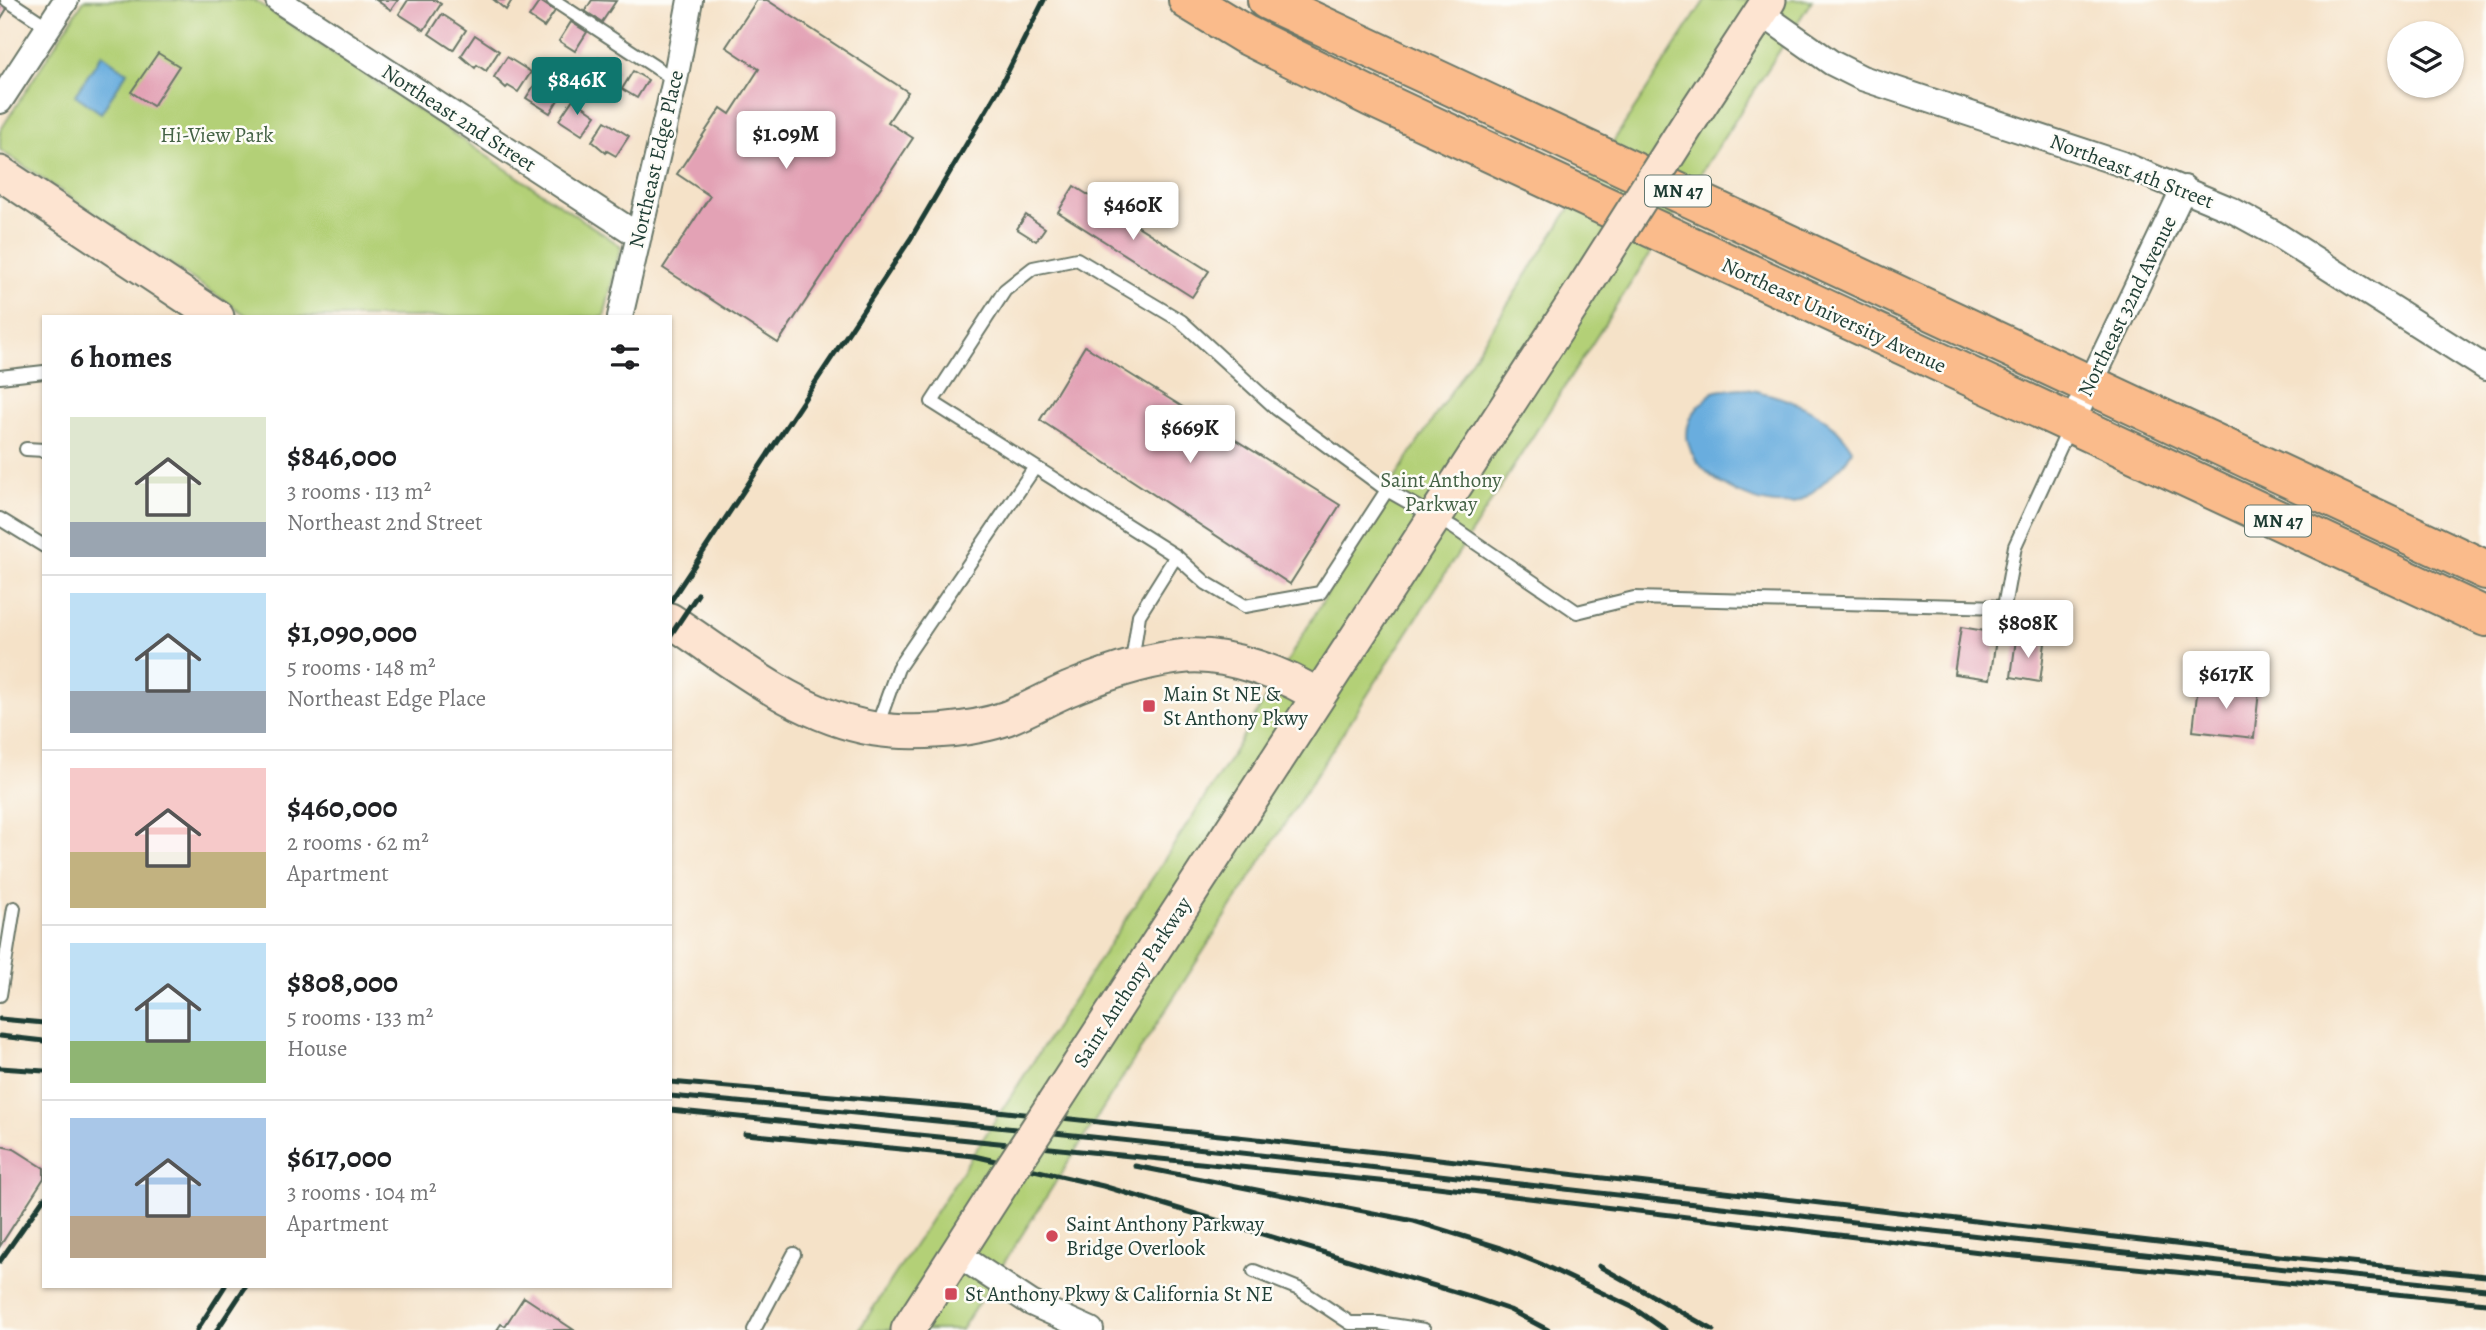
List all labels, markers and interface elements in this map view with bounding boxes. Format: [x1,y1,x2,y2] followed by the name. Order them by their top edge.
[2387,21,2464,98] map controls
[2387,21,2464,98] button: layers
[376,58,542,178] street label: Northeast 2nd Street
[528,58,626,117] pin: $846K
[548,64,606,95] text: $846K
[622,67,690,251] street label: Northeast Edge Place
[729,111,843,171] pin: $1.09M
[753,118,819,149] text: $1.09M
[160,121,274,149] park label: Hi-View Park
[2046,127,2218,215] street label: Northeast 4th Street
[1645,176,1711,206] road number: MN 47
[1084,182,1182,242] pin: $460K
[1104,189,1162,220] text: $460K
[2071,211,2183,401] street label: Northeast 32nd Avenue
[1717,251,1951,379] street label: Northeast University Avenue
[70,337,172,377] text: 6 homes
[606,338,644,376] icon: filters
[1141,406,1239,465] pin: $669K
[1161,412,1219,443] text: $669K
[287,436,397,476] text: $846,000
[126,445,210,529] icon: home
[1380,466,1502,518] park label: Saint Anthony Parkway
[287,476,431,507] text: 3 rooms · 113 m²
[2245,506,2311,536] road number: MN 47
[287,507,483,538] text: Northeast 2nd Street
[1979,600,2077,660] pin: $808K
[1998,607,2058,638] text: $808K
[287,612,417,652] text: $1,090,000
[126,621,210,705] icon: home
[287,652,436,683] text: 5 rooms · 148 m²
[2177,652,2275,711] pin: $617K
[2199,658,2253,689] text: $617K
[1163,680,1309,732] place label: Main St NE & St Anthony Pkwy
[287,683,486,714] text: Northeast Edge Place
[1141,698,1157,714] marker: Main St NE & St Anthony Pkwy
[287,787,398,827] text: $460,000
[126,796,210,880] icon: home
[287,827,429,858] text: 2 rooms · 62 m²
[287,858,389,889] text: Apartment
[1066,891,1198,1073] street label: Saint Anthony Parkway
[287,962,398,1002] text: $808,000
[126,971,210,1055] icon: home
[287,1002,433,1033] text: 5 rooms · 133 m²
[287,1033,347,1064] text: House
[287,1137,392,1177] text: $617,000
[126,1146,210,1230] icon: home
[287,1177,436,1208] text: 3 rooms · 104 m²
[287,1208,389,1239] text: Apartment
[1066,1210,1265,1262] place label: Saint Anthony Parkway Bridge Overlook
[1044,1228,1060,1244] marker: Saint Anthony Parkway Bridge Overlook
[965,1280,1273,1308] place label: St Anthony Pkwy & California St NE
[943,1286,959,1302] marker: St Anthony Pkwy & California St NE

